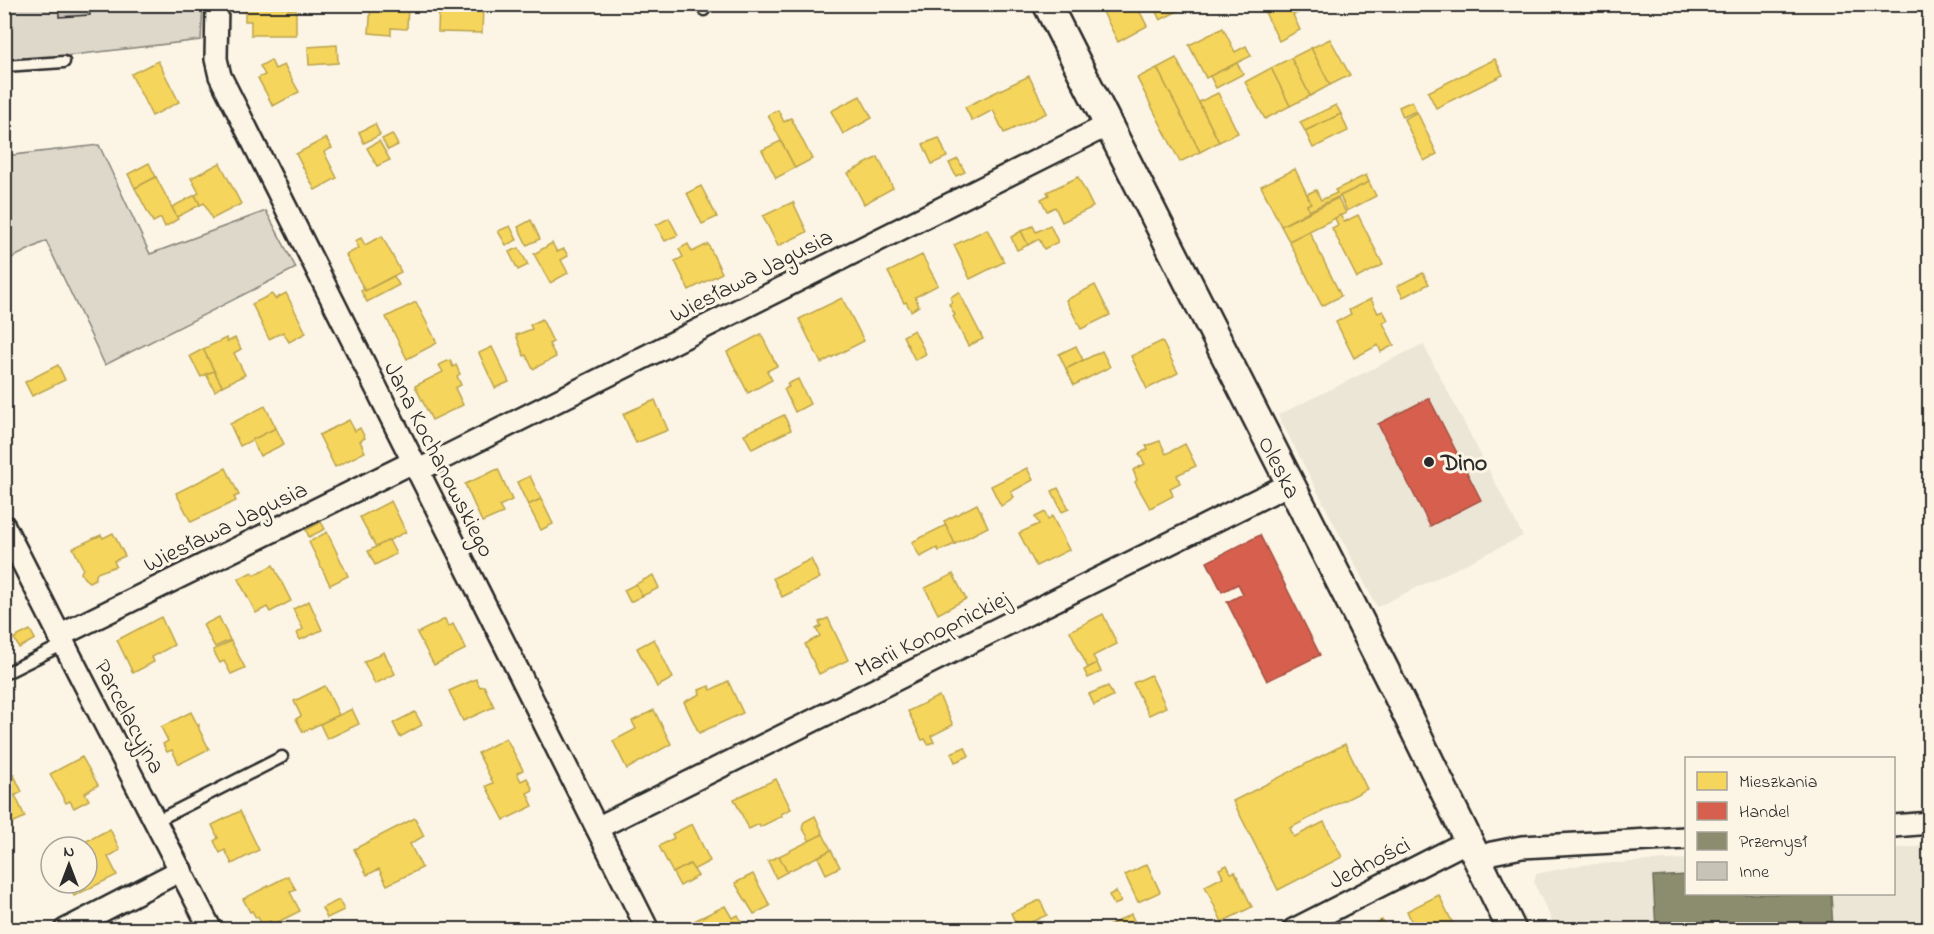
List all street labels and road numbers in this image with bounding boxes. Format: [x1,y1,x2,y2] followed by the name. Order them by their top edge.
[665,221,840,333] street label: Wiesława Jagusia
[373,356,502,564] street label: Jana Kochanowskiego
[1247,431,1308,506] street label: Oleska
[138,473,314,583] street label: Wiesława Jagusia
[850,582,1017,688] street label: Marii Konopnickiej
[82,654,173,781] street label: Parcelacyjna
[1323,829,1417,900] street label: Jedności

